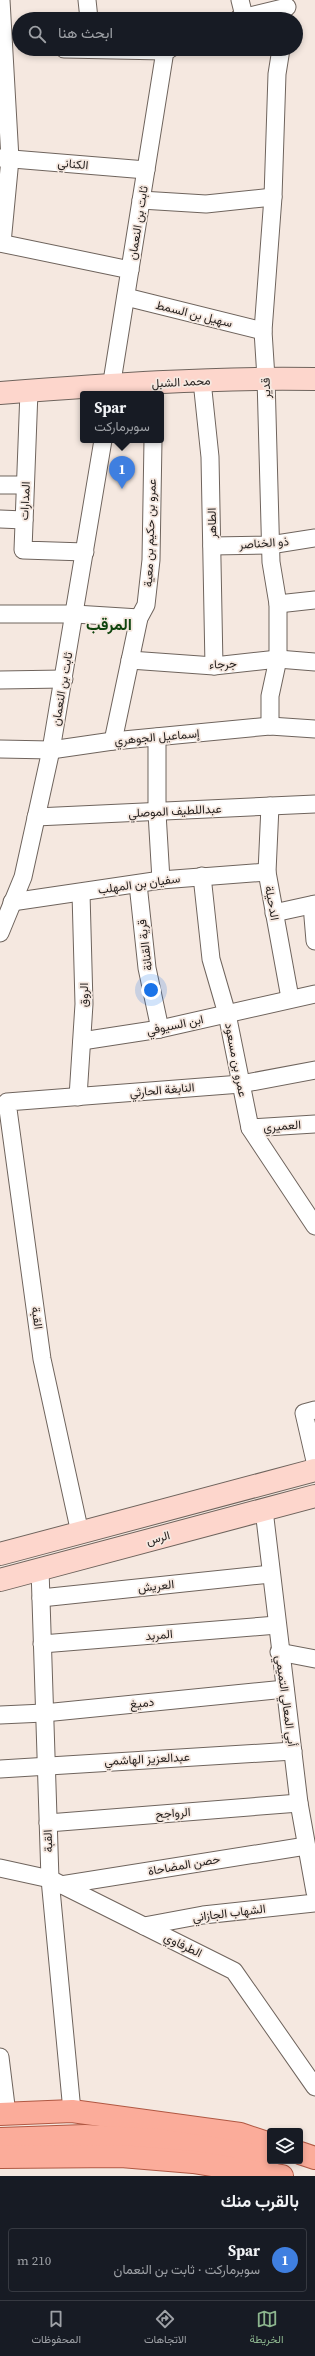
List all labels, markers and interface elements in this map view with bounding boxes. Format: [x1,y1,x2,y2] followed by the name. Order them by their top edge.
[12,12,303,56] search box
[58,22,113,43] text: ابحث هنا
[26,23,48,45] icon: search
[57,155,89,175] street label: الكناني
[124,185,152,261] street label: ثابت بن النعمان
[154,297,234,331] street label: سهيل بن السمط
[151,372,211,392] street label: محمد الشبل
[258,377,274,400] street label: قدير
[80,391,164,443] popup
[94,397,126,418] text: Spar
[94,418,150,435] text: سوبرماركت
[109,456,135,489] pin: 1
[140,479,160,587] street label: عمرو بن حكيم بن معية
[16,481,34,521] street label: المدارات
[204,508,220,539] street label: الطاهر
[237,533,290,553] street label: ذو الخناصر
[86,613,132,635] district label: المرقب
[48,651,76,727] street label: ثابت بن النعمان
[209,655,237,673] street label: جرجاء
[114,725,201,751] street label: إسماعيل الجوهري
[128,801,222,823] street label: عبداللطيف الموصلي
[97,870,181,898] street label: سفيان بن المهلب
[261,884,283,922] street label: الدحيلة
[134,918,156,972] street label: قرية القنانة
[141,980,161,1000] your location
[76,983,92,1007] street label: الروق
[145,1011,205,1041] street label: ابن السيوفي
[221,1022,251,1098] street label: عمرو بن مسعود
[129,1079,195,1103] street label: النابغة الحارثي
[263,1117,302,1137] street label: العميري
[28,1306,46,1330] street label: القبة
[144,1527,172,1549] street label: الرس
[137,1576,175,1596] street label: العريش
[145,1626,173,1644] street label: المربد
[270,1654,300,1748] street label: أبي المعالي التميمي
[129,1694,155,1713] street label: دميغ
[104,1749,190,1771] street label: عبدالعزيز الهاشمي
[155,1804,191,1823] street label: الرواجح
[40,1829,56,1853] street label: القبة
[147,1851,221,1879] street label: حصن المضاحاة
[191,1901,267,1927] street label: الشهاب الجازاني
[160,1929,205,1963] street label: الطرفاوي
[267,2128,303,2164] map controls
[267,2128,303,2164] button: layers
[221,2189,299,2213] text: بالقرب منك
[228,2240,260,2261] text: Spar
[17,2252,51,2269] text: 210 m
[281,2252,289,2269] text: 1
[114,2261,260,2278] text: سوبرماركت · ثابت بن النعمان
[31,2308,81,2349] tab: المحفوظات
[144,2308,187,2349] tab: الاتجاهات
[250,2308,284,2349] tab: الخريطة

